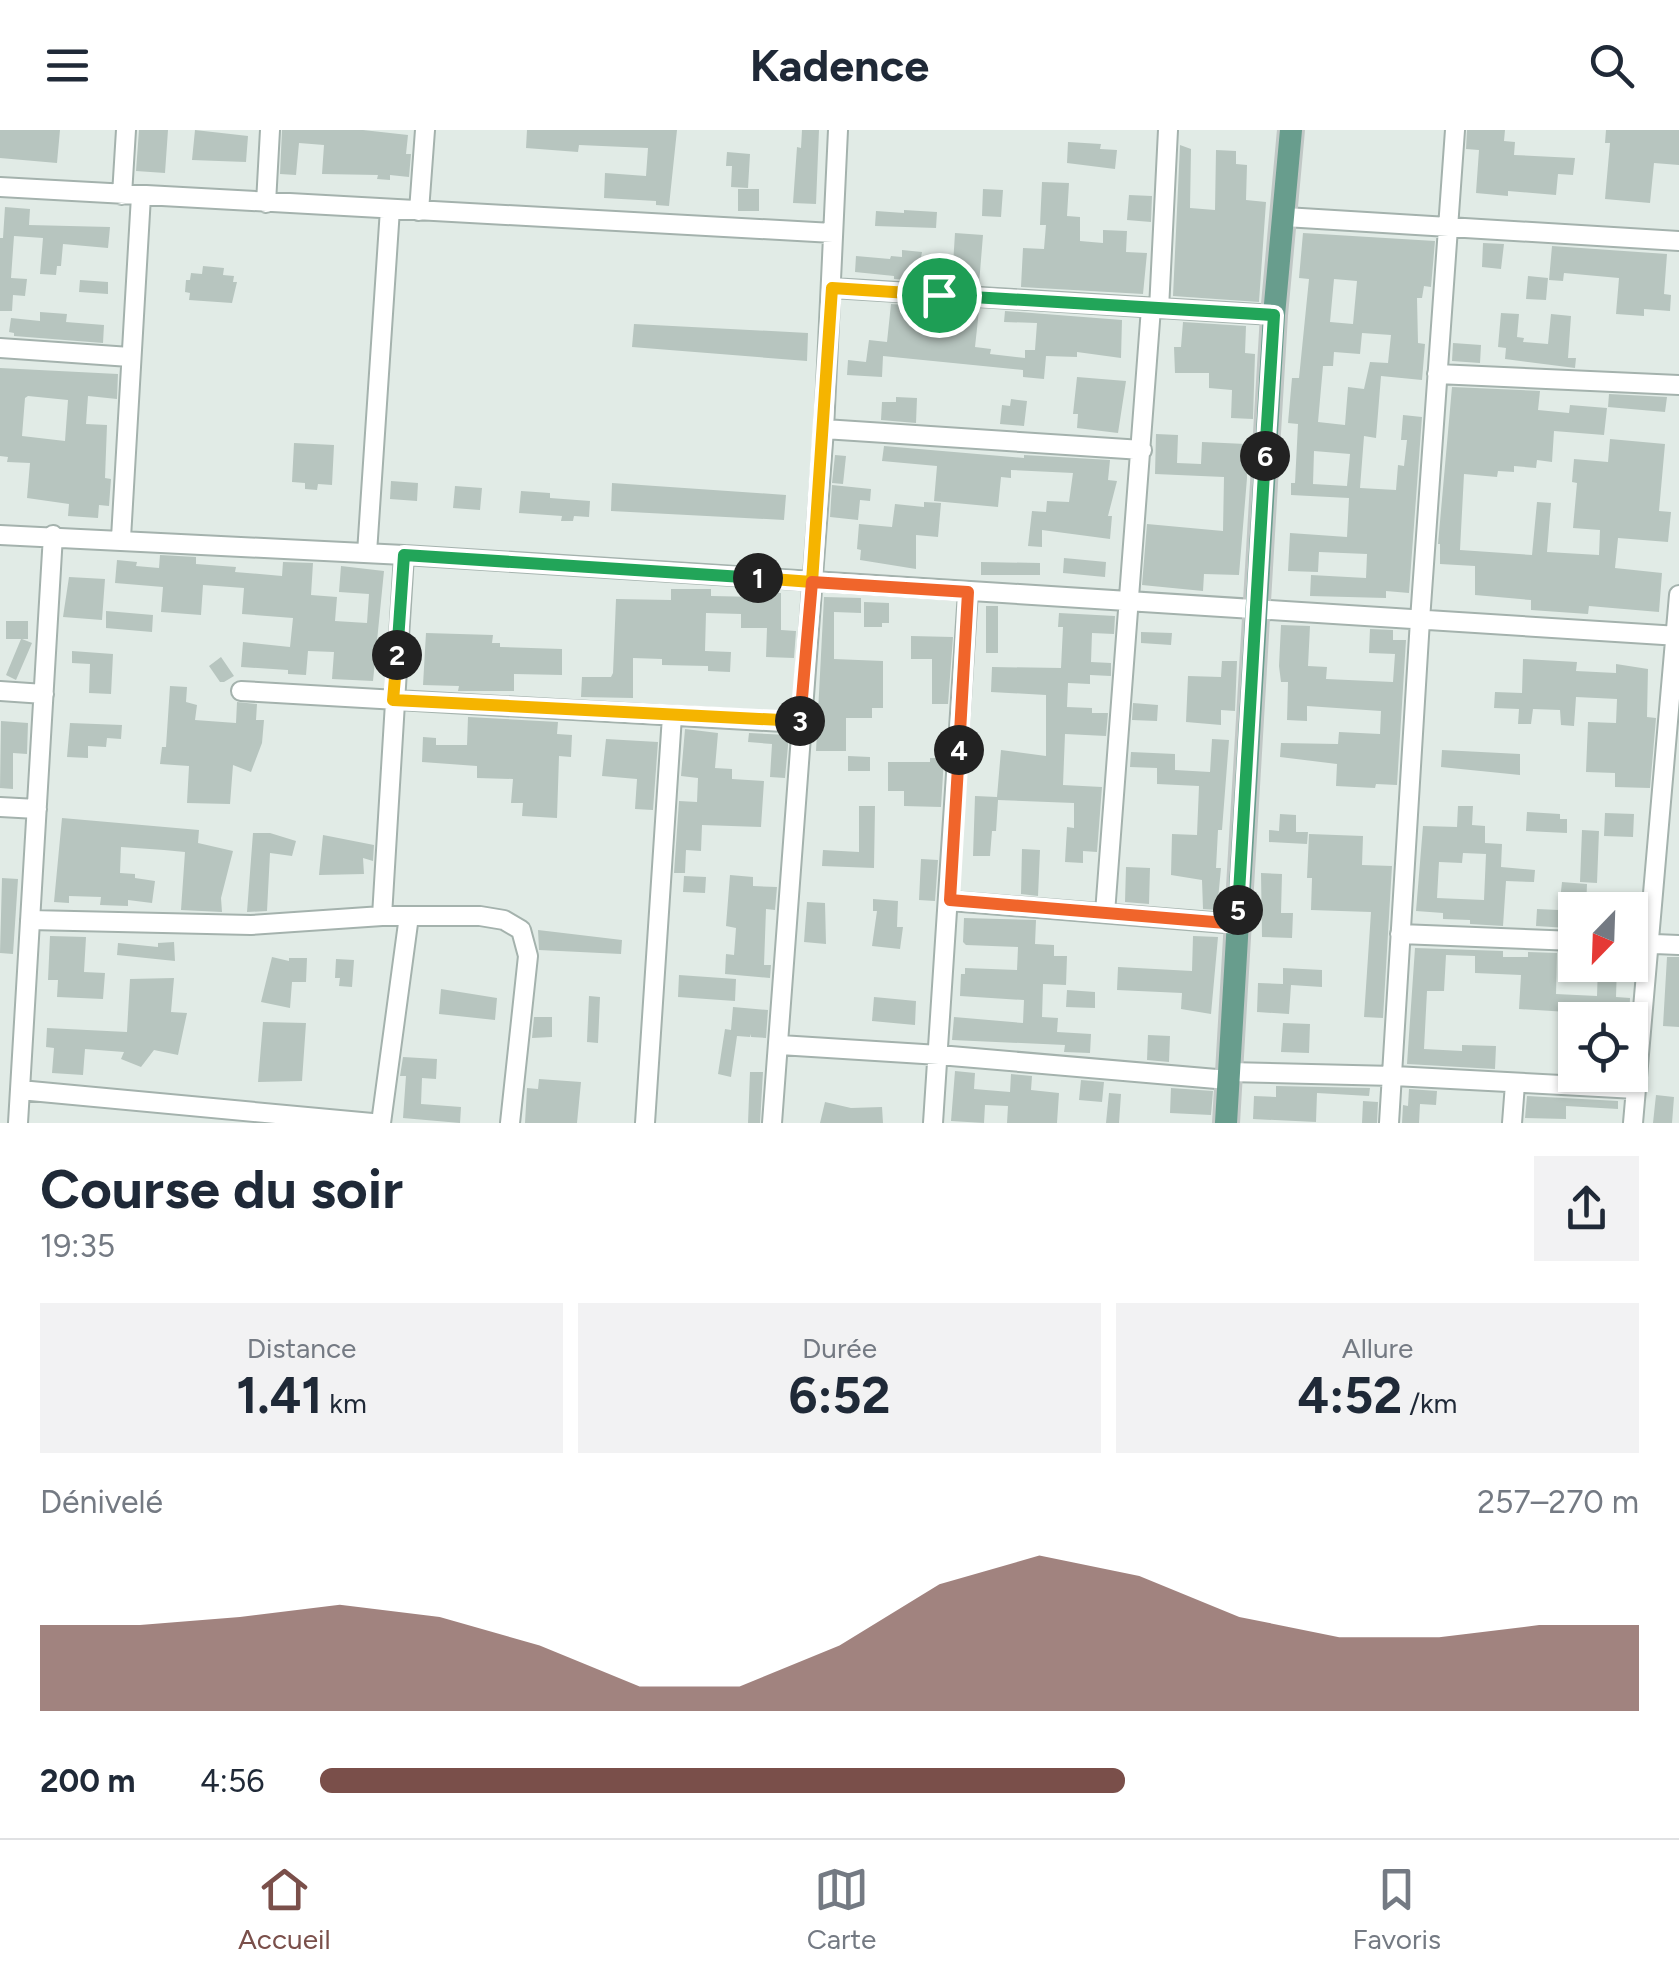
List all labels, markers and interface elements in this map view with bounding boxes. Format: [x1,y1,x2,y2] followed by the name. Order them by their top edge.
[40,38,95,93] icon: menu
[750,38,929,92] text: Kadence
[1584,38,1639,93] icon: search
[897,253,982,338] pin
[912,268,967,323] icon: arrive
[1240,431,1290,481] pin: 6
[1257,439,1273,473] text: 6
[733,553,783,603] pin: 1
[752,561,764,595] text: 1
[372,630,422,680] pin: 2
[389,638,405,672] text: 2
[775,696,825,746] pin: 3
[792,704,808,738] text: 3
[934,725,984,775] pin: 4
[950,733,968,767] text: 4
[1213,885,1263,935] pin: 5
[1558,892,1648,982] north arrow
[1558,892,1648,1092] map controls
[1230,893,1246,927] text: 5
[1558,1002,1648,1092] button: locate
[40,1156,403,1222] text: Course du soir
[1534,1156,1639,1261] button: share
[40,1227,115,1265] text: 19:35
[247,1331,356,1365] text: Distance
[802,1331,877,1365] text: Durée
[1342,1331,1413,1365] text: Allure
[236,1365,322,1426] text: 1.41
[788,1365,891,1426] text: 6:52
[1298,1365,1402,1426] text: 4:52
[322,1386,367,1420] text: km
[1402,1386,1457,1420] text: /km
[40,1483,163,1521] text: Dénivelé
[1477,1483,1639,1521] text: 257–270 m
[40,1762,136,1800] text: 200 m
[200,1762,264,1800] text: 4:56
[238,1862,331,1956] tab: Accueil
[807,1862,876,1956] tab: Carte
[1352,1862,1441,1956] tab: Favoris

